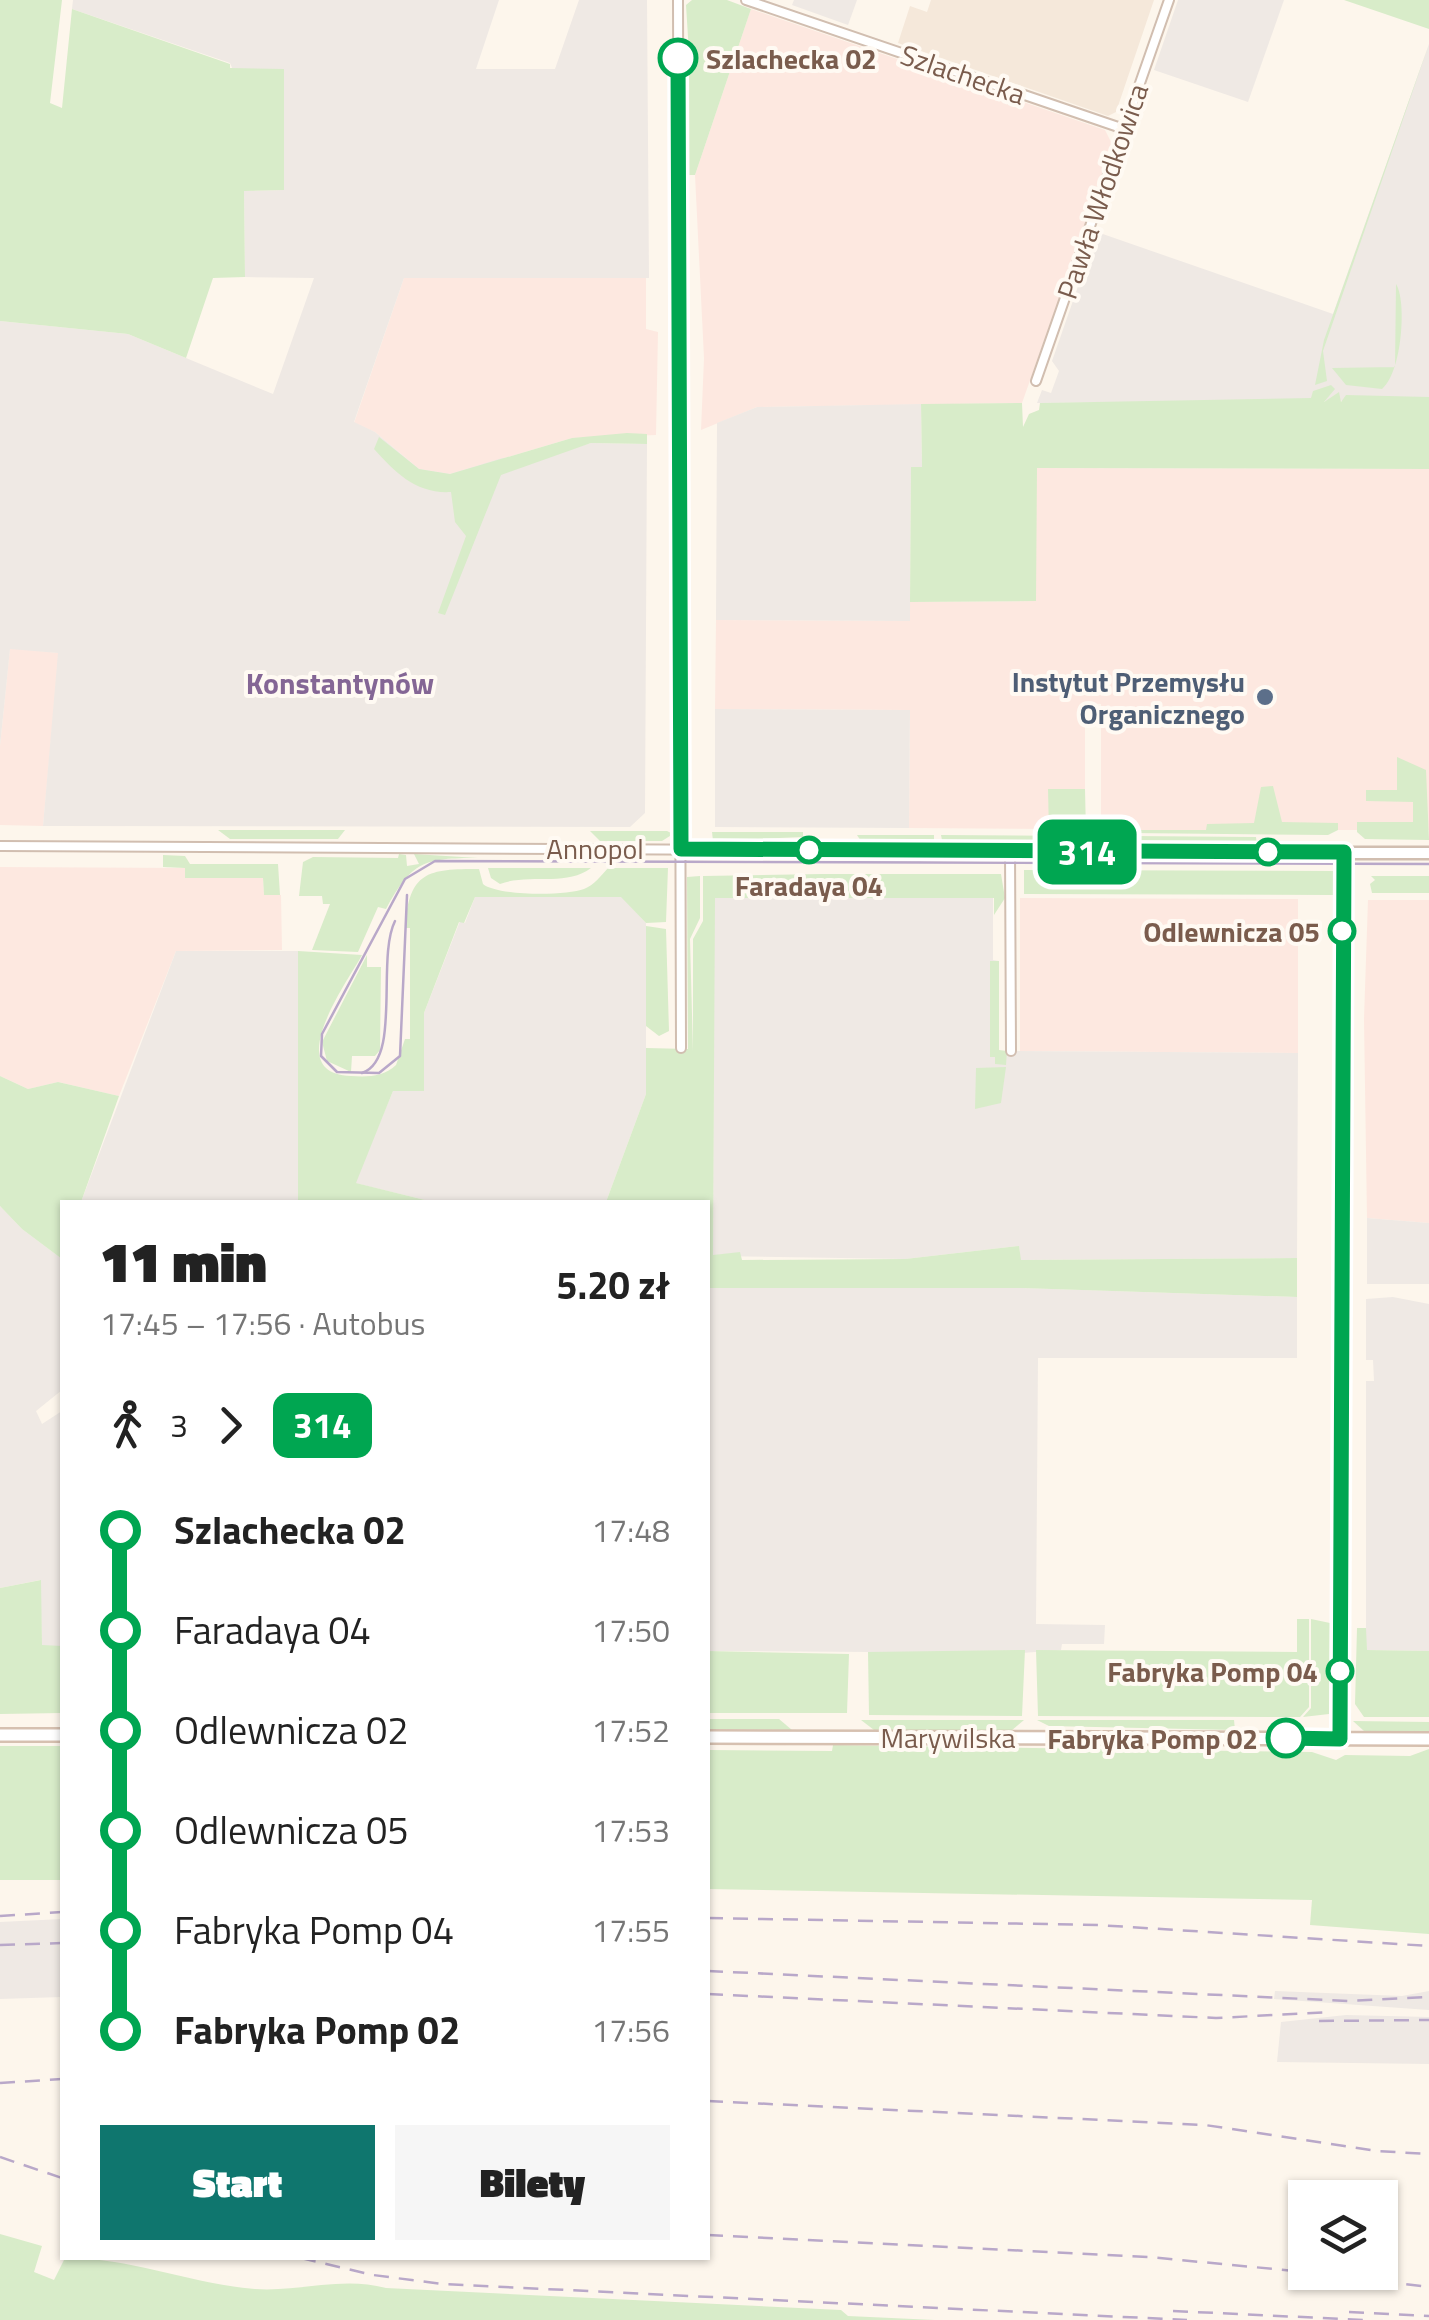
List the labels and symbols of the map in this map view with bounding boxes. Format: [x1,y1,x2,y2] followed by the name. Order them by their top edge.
[895,33,1031,115] street label: Szlachecka
[706,37,877,80] place label: Szlachecka 02
[659,39,697,77] marker: Szlachecka 02
[1045,78,1159,304] street label: Pawła Włodkowica
[246,660,434,706] district label: Konstantynów
[1012,660,1245,735] place label: Instytut Przemysłu Organicznego
[1254,686,1276,708] marker: Instytut Przemysłu Organicznego
[1030,820,1144,884] line badge: 314
[546,827,644,870] street label: Annopol
[796,837,822,863] marker: Faradaya 04
[1255,839,1281,865] unlabelled marker
[735,864,883,907] place label: Faradaya 04
[1143,910,1320,953] place label: Odlewnicza 05
[1329,918,1355,944] marker: Odlewnicza 05
[1107,1650,1318,1693] place label: Fabryka Pomp 04
[1327,1658,1353,1684] marker: Fabryka Pomp 04
[880,1716,1016,1759] street label: Marywilska
[1047,1717,1258,1760] place label: Fabryka Pomp 02
[1267,1719,1305,1757] marker: Fabryka Pomp 02

